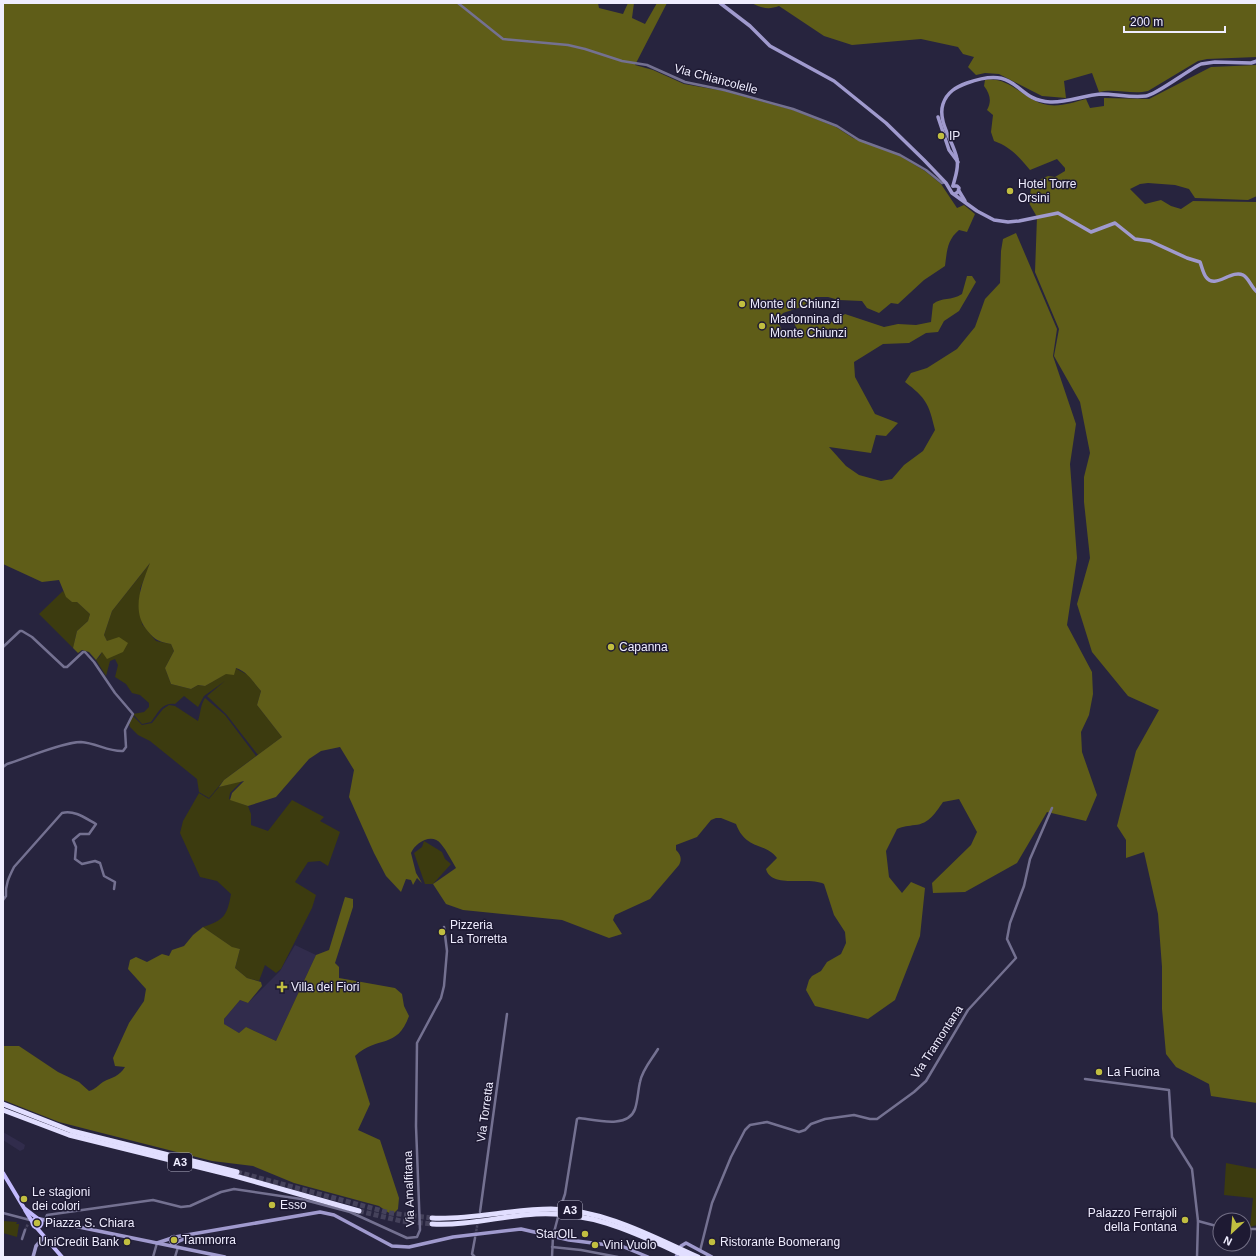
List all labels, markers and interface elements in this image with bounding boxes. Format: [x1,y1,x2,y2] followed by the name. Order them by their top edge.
[1124,8,1225,34] scale bar
[1130,15,1163,29] text: 200 m
[673,61,760,97] street label: Via Chiancolelle
[949,129,960,143] place label: IP
[936,131,946,141] marker: IP
[1018,177,1077,205] place label: Hotel Torre Orsini
[1005,186,1015,196] marker: Hotel Torre Orsini
[750,297,839,311] place label: Monte di Chiunzi
[737,299,747,309] marker: Monte di Chiunzi
[770,312,847,340] place label: Madonnina di Monte Chiunzi
[757,321,767,331] marker: Madonnina di Monte Chiunzi
[619,640,668,654] place label: Capanna
[606,642,616,652] marker: Capanna
[450,918,507,946] place label: Pizzeria La Torretta
[437,927,447,937] marker: Pizzeria La Torretta
[291,980,359,994] place label: Villa dei Fiori
[276,981,288,993] marker: Villa dei Fiori
[908,1002,966,1081] street label: Via Tramontana
[1107,1065,1160,1079] place label: La Fucina
[1094,1067,1104,1077] marker: La Fucina
[474,1081,496,1143] street label: Via Torretta
[401,1150,417,1227] street label: Via Amalfitana
[168,1153,192,1171] road number: A3
[32,1185,90,1213] place label: Le stagioni dei colori
[19,1194,29,1204] marker: Le stagioni dei colori
[280,1198,307,1212] place label: Esso
[267,1200,277,1210] marker: Esso
[558,1201,582,1219] road number: A3
[1088,1206,1177,1234] place label: Palazzo Ferrajoli della Fontana
[1212,1212,1252,1252] north arrow
[1180,1215,1190,1225] marker: Palazzo Ferrajoli della Fontana
[45,1216,135,1230] place label: Piazza S. Chiara
[32,1218,42,1228] marker: Piazza S. Chiara
[536,1227,577,1241] place label: StarOIL
[580,1229,590,1239] marker: StarOIL
[182,1233,236,1247] place label: Tammorra
[1221,1234,1234,1248] text: N
[38,1235,120,1249] place label: UniCredit Bank
[169,1235,179,1245] marker: Tammorra
[720,1235,840,1249] place label: Ristorante Boomerang
[122,1237,132,1247] marker: UniCredit Bank
[707,1237,717,1247] marker: Ristorante Boomerang
[603,1238,657,1252] place label: Vini Vuolo
[590,1240,600,1250] marker: Vini Vuolo

